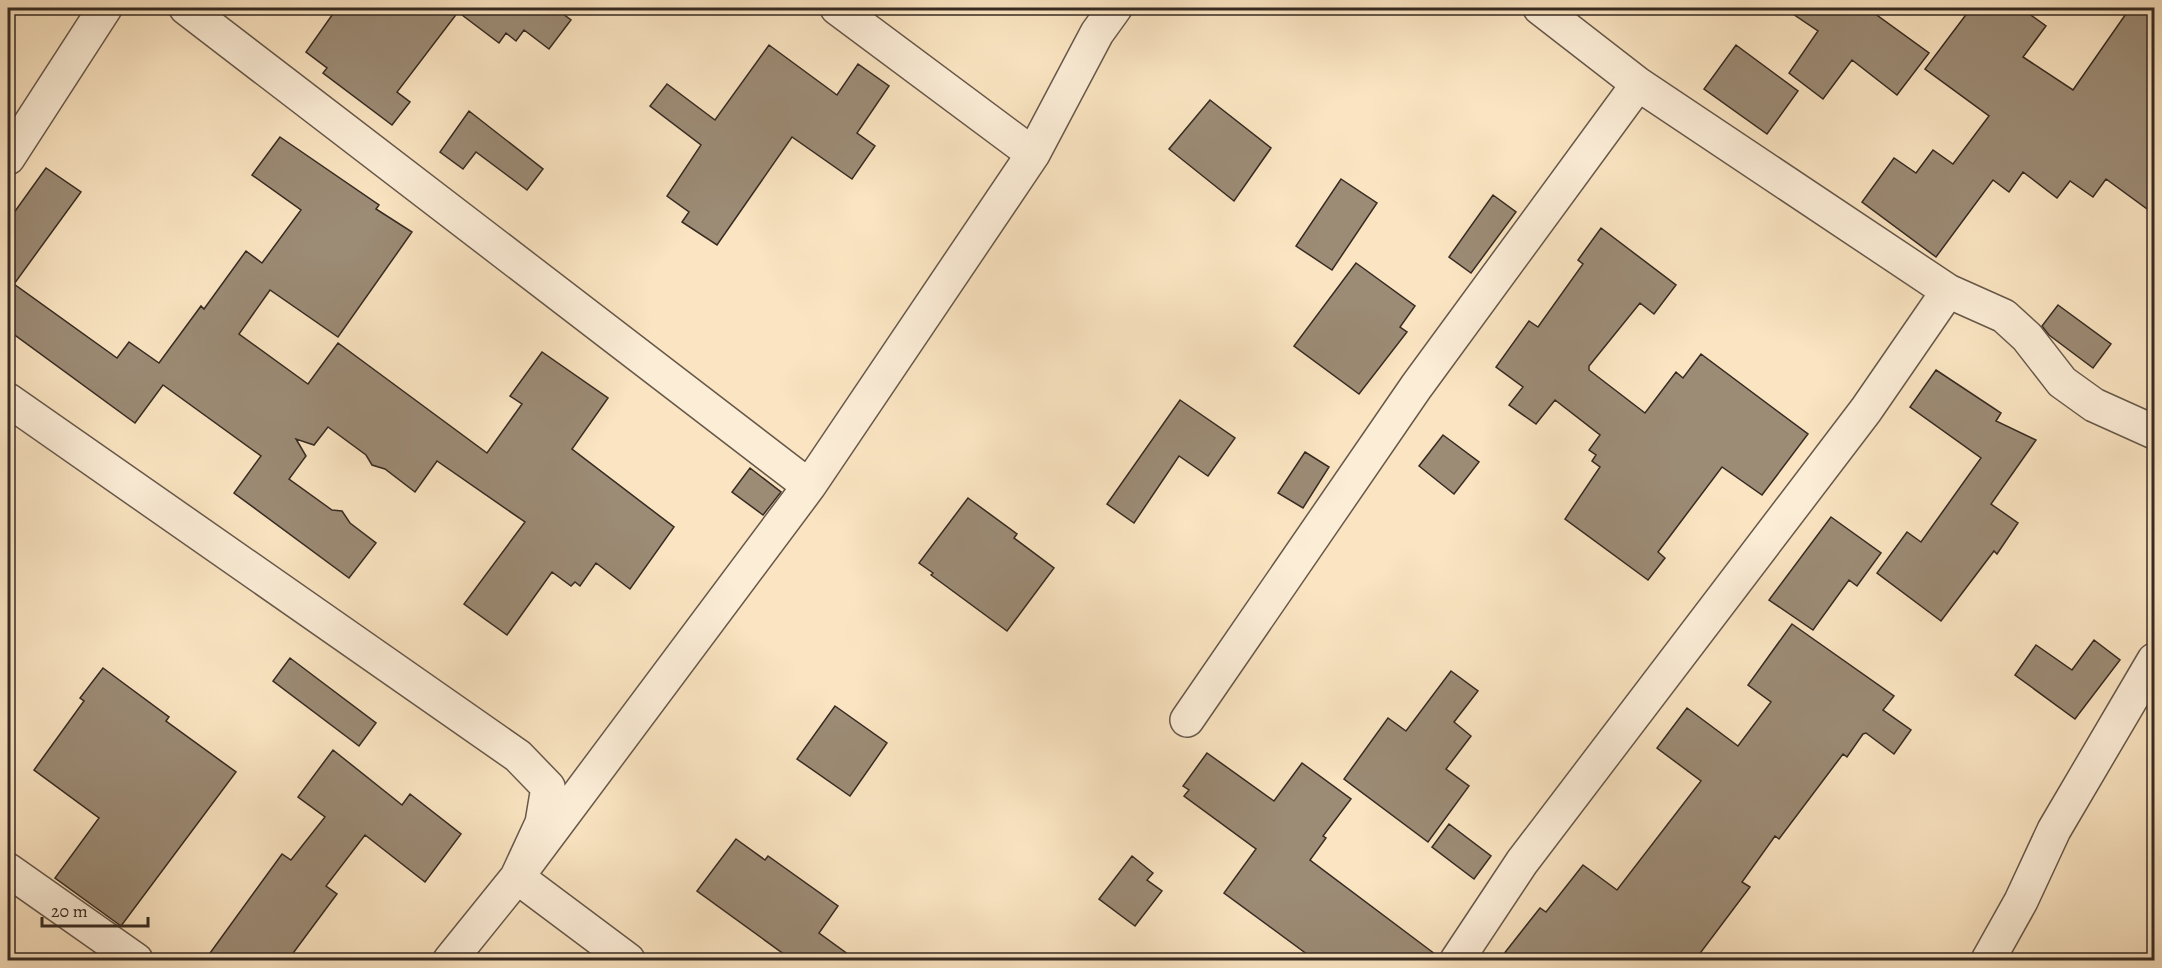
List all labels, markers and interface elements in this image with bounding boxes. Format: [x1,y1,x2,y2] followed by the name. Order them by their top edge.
[42,890,148,928] scale bar
[51,899,88,923] text: 20 m

